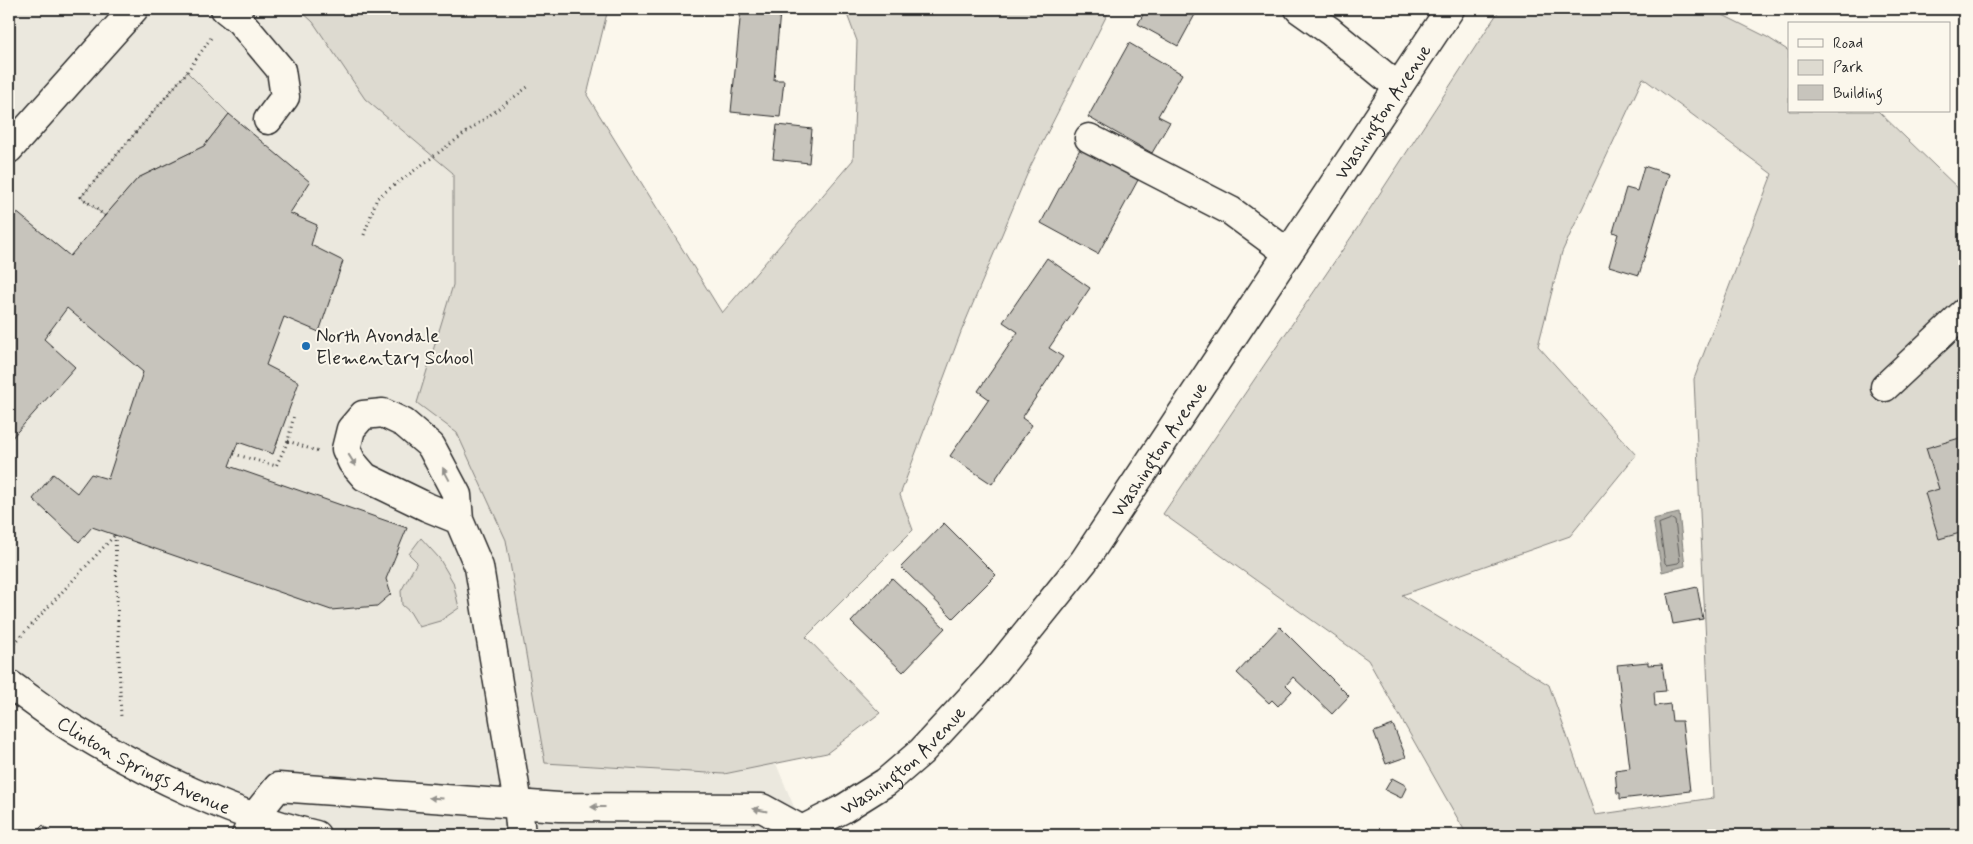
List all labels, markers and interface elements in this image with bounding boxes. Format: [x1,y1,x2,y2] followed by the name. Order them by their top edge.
[1788,22,1950,112] legend
[1833,34,1863,54] text: Road
[1329,39,1438,185] street label: Washington Avenue
[1833,58,1863,78] text: Park
[1833,84,1883,105] text: Building
[316,324,474,371] place label: North Avondale Elementary School
[300,340,312,352] marker: North Avondale Elementary School
[1106,377,1214,522] street label: Washington Avenue
[348,454,357,467] one-way arrow
[442,467,450,482] one-way arrow
[836,701,972,822] street label: Washington Avenue
[52,711,234,821] street label: Clinton Springs Avenue
[427,793,443,801] one-way arrow
[590,803,606,811] one-way arrow
[752,806,768,814] one-way arrow

